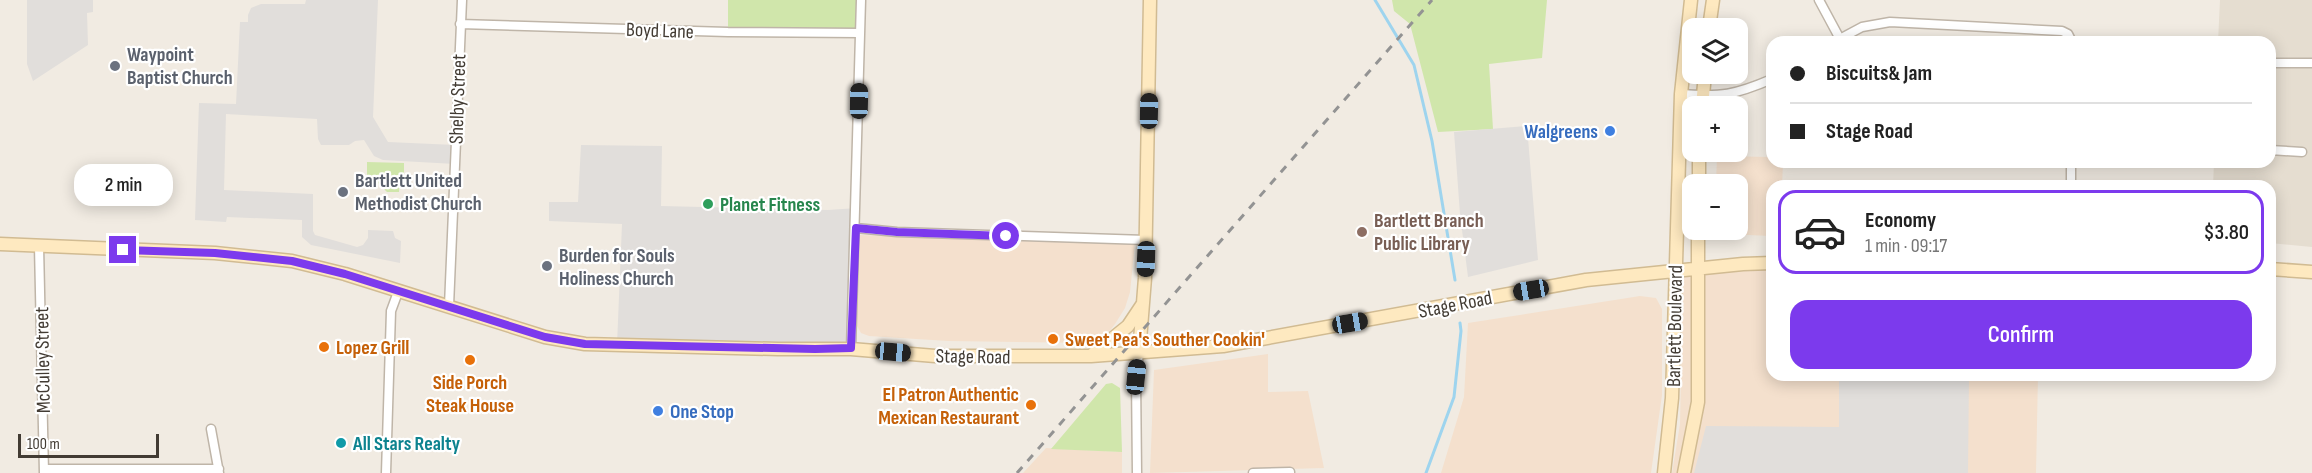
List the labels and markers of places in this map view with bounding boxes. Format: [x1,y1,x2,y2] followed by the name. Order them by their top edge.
[127,43,233,90] place label: Waypoint Baptist Church
[108,59,122,73] marker: Waypoint Baptist Church
[1524,120,1598,144] place label: Walgreens
[1603,124,1617,138] marker: Walgreens
[355,169,482,216] place label: Bartlett United Methodist Church
[336,185,350,199] marker: Bartlett United Methodist Church
[720,193,820,217] place label: Planet Fitness
[701,197,715,211] marker: Planet Fitness
[1374,209,1484,256] place label: Bartlett Branch Public Library
[1355,225,1369,239] marker: Bartlett Branch Public Library
[559,244,675,291] place label: Burden for Souls Holiness Church
[540,259,554,273] marker: Burden for Souls Holiness Church
[1065,328,1265,352] place label: Sweet Pea's Souther Cookin'
[1046,332,1060,346] marker: Sweet Pea's Souther Cookin'
[336,336,409,360] place label: Lopez Grill
[317,340,331,354] marker: Lopez Grill
[463,353,477,367] marker: Side Porch Steak House
[426,371,514,418] place label: Side Porch Steak House
[878,383,1019,430] place label: El Patron Authentic Mexican Restaurant
[1024,398,1038,412] marker: El Patron Authentic Mexican Restaurant
[670,400,734,424] place label: One Stop
[651,404,665,418] marker: One Stop
[352,432,461,456] place label: All Stars Realty
[334,436,348,450] marker: All Stars Realty

